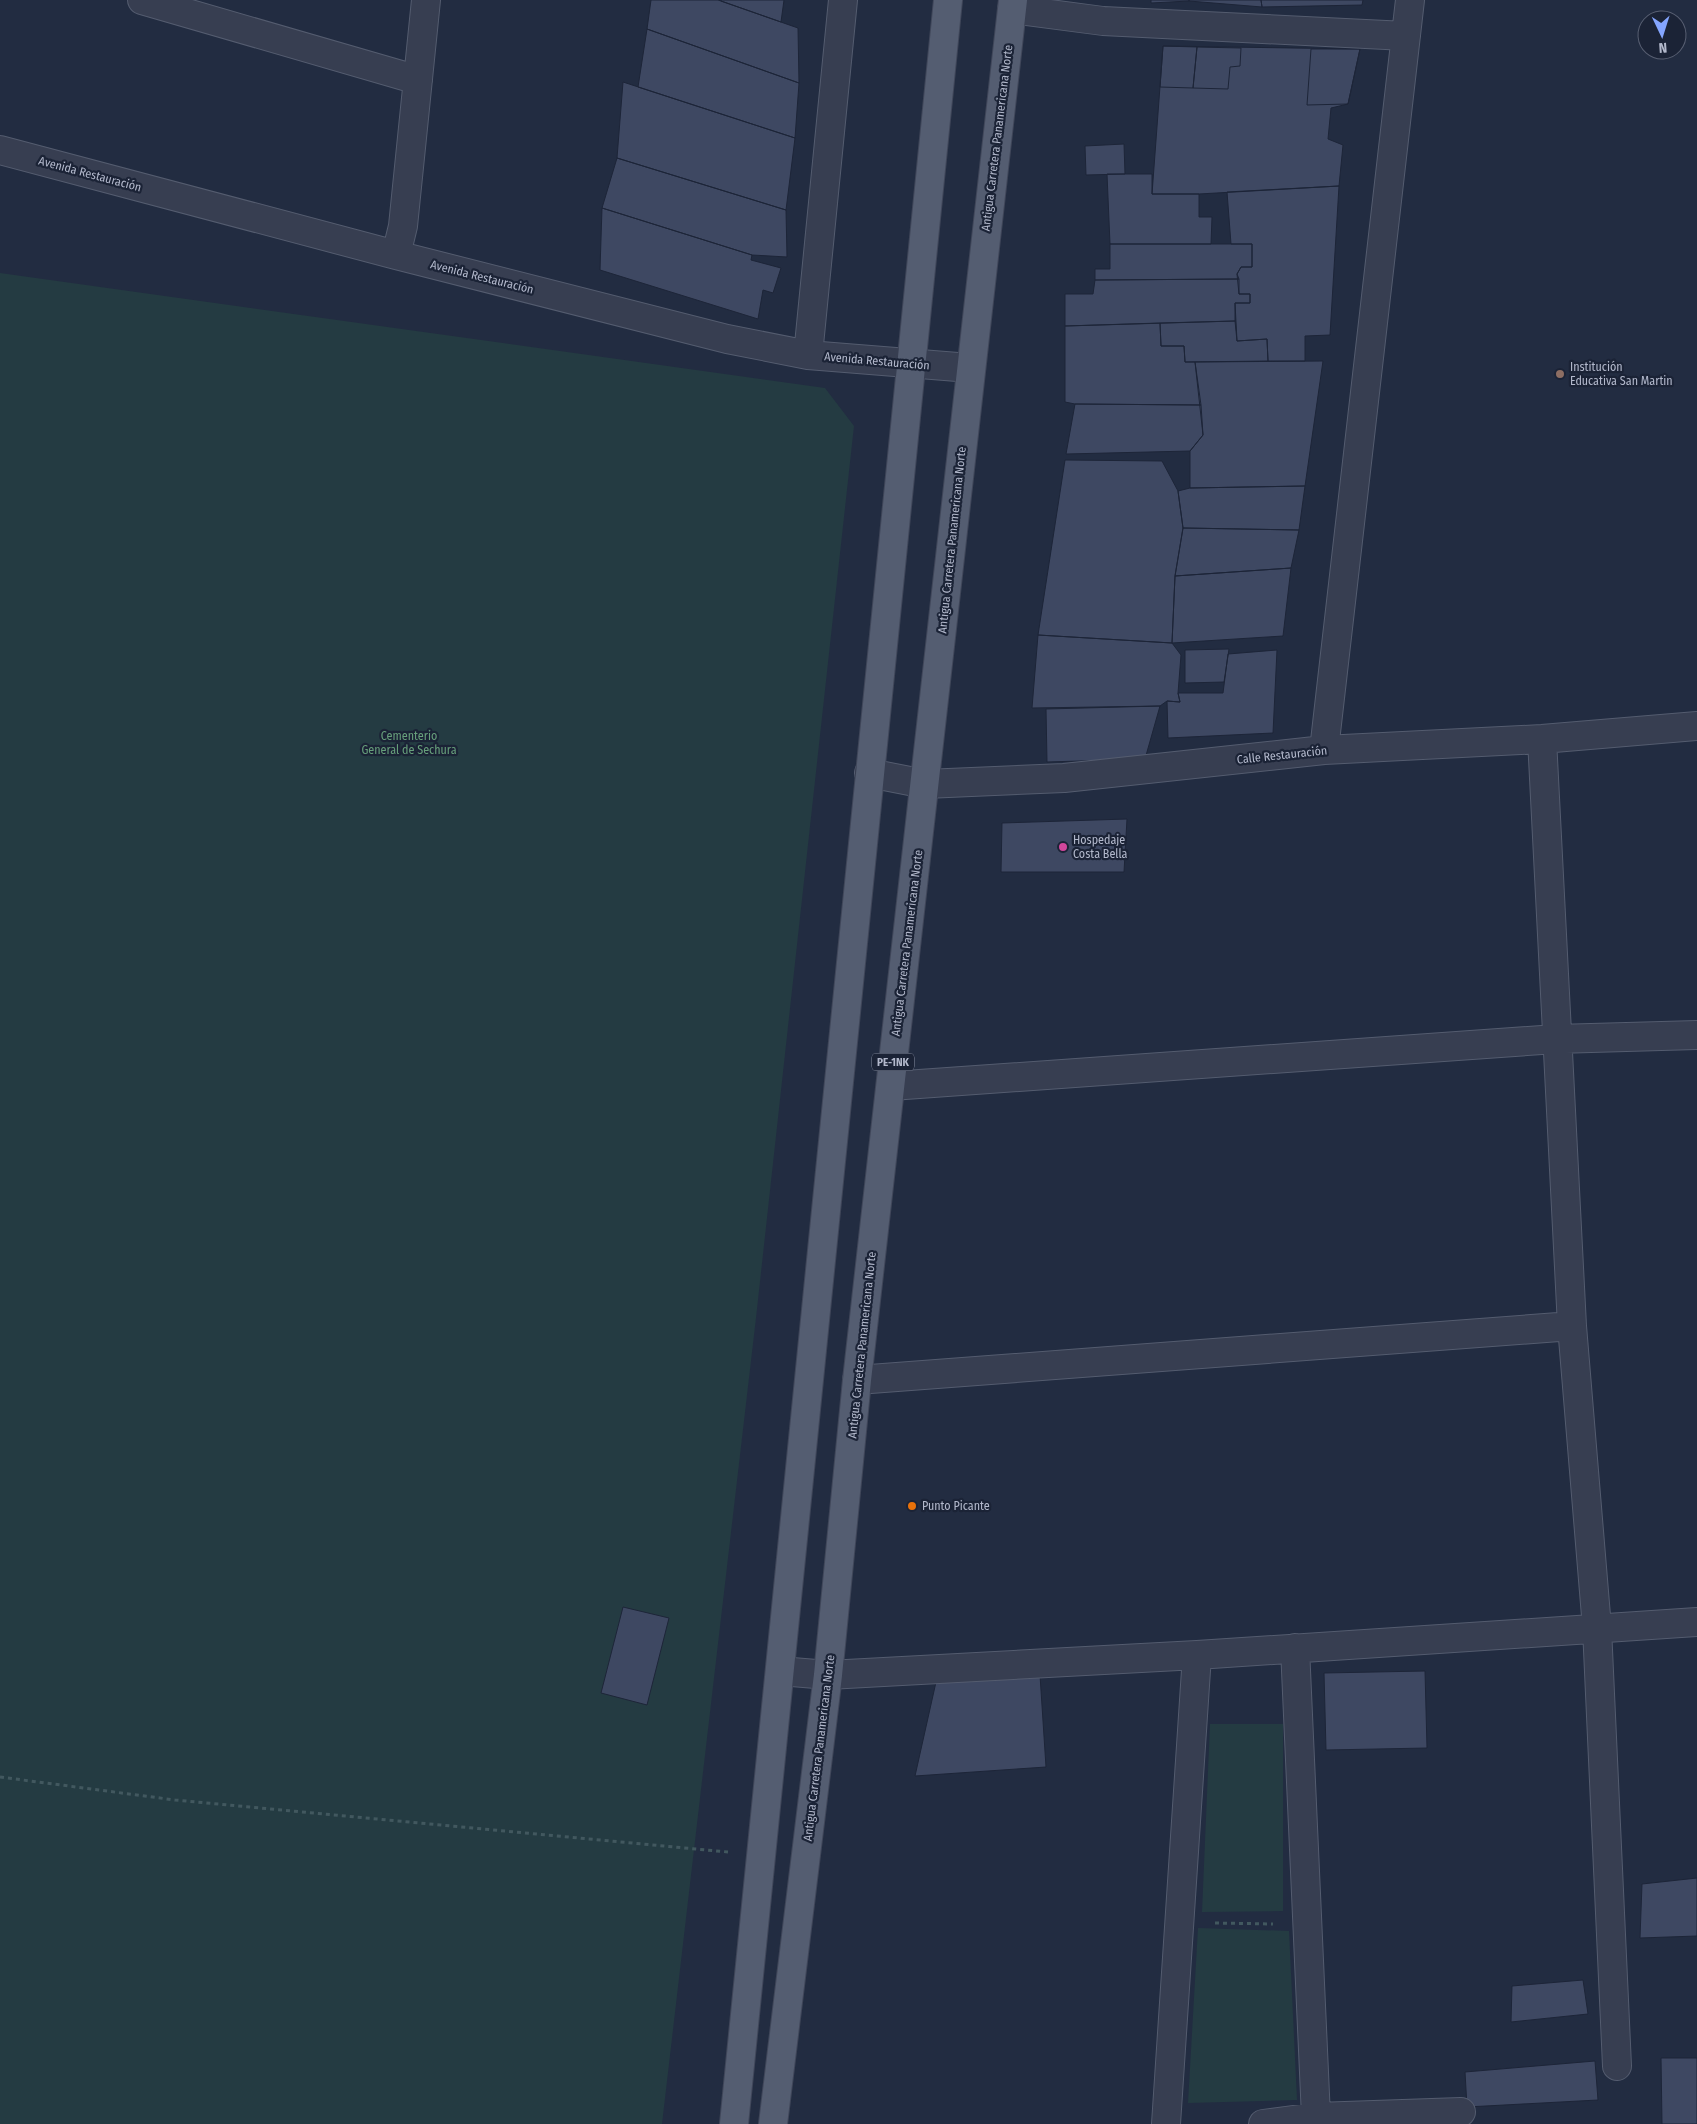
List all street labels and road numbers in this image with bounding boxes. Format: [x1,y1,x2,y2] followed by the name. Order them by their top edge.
[979,44,1015,232] street label: Antigua Carretera Panamericana Norte
[37,154,143,194] street label: Avenida Restauración
[429,257,535,297] street label: Avenida Restauración
[824,349,930,373] street label: Avenida Restauración
[935,446,969,634] street label: Antigua Carretera Panamericana Norte
[1236,743,1328,767] street label: Calle Restauración
[889,849,925,1037] street label: Antigua Carretera Panamericana Norte
[872,1054,914,1070] road number: PE-1NK
[845,1251,879,1439] street label: Antigua Carretera Panamericana Norte
[801,1654,837,1842] street label: Antigua Carretera Panamericana Norte

